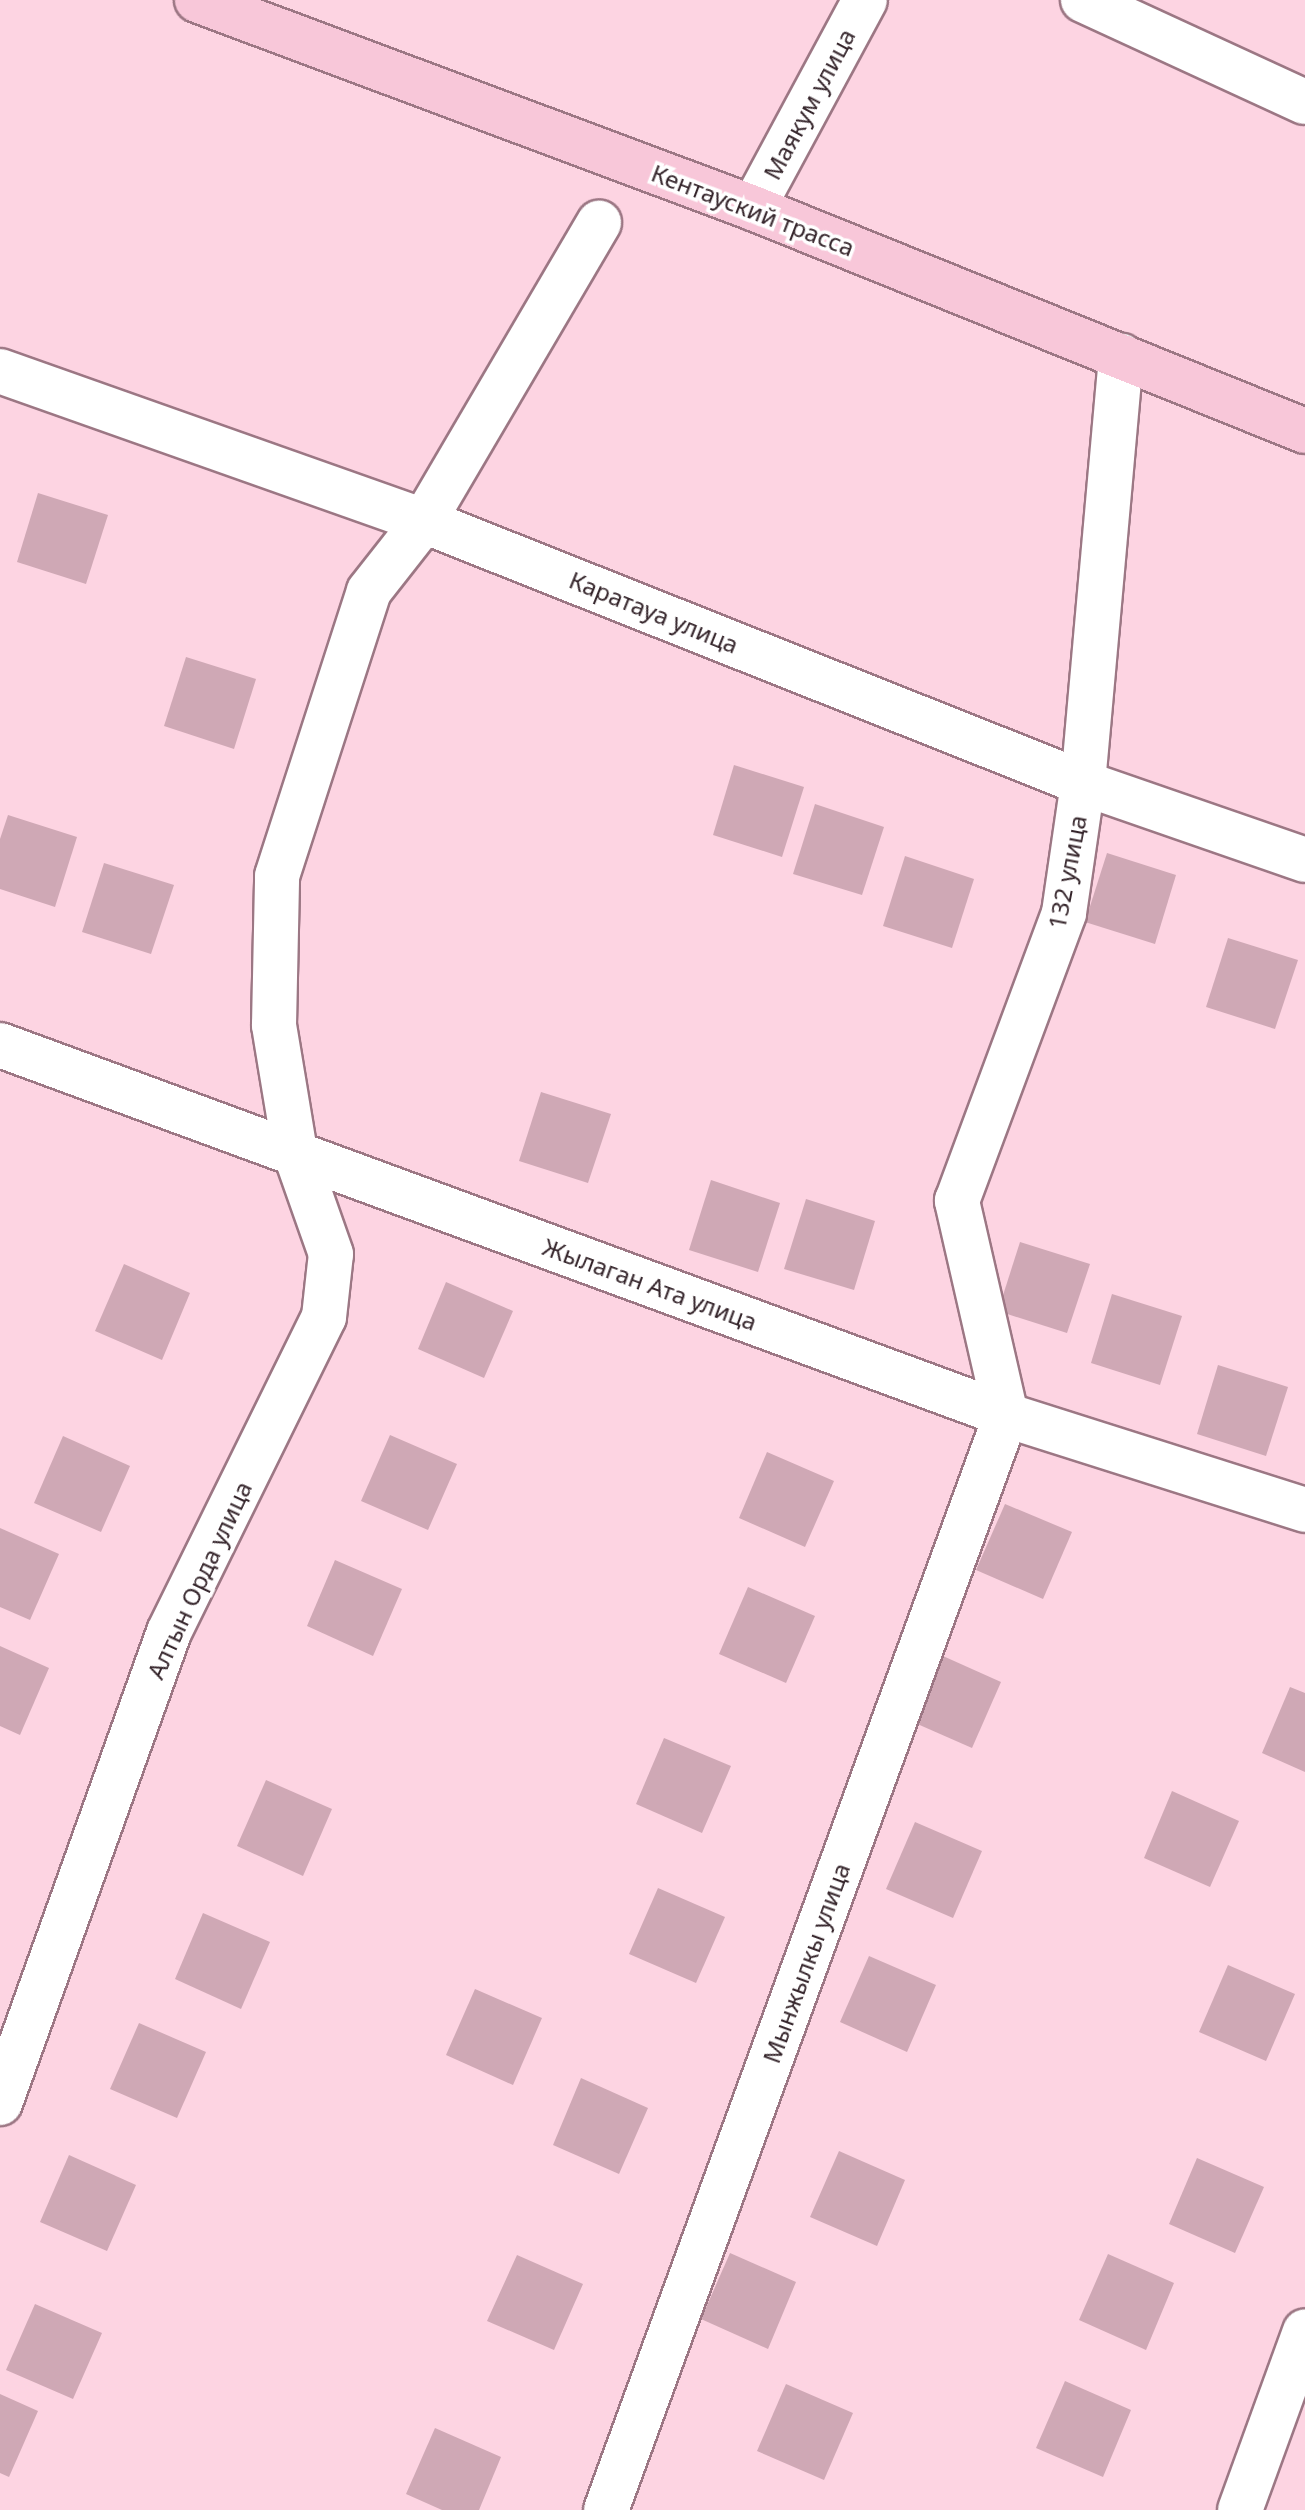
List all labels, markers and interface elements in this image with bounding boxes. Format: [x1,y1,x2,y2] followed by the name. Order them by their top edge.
[757,24,861,184] street label: Маякум улица
[648,158,858,262] street label: Кентауский трасса
[565,565,743,659] street label: Каратауа улица
[1042,813,1092,931] street label: 132 улица
[539,1232,761,1336] street label: Жылаган Ата улица
[141,1477,257,1683] street label: Алтын Орда улица
[756,1859,856,2067] street label: Мынжылкы улица

